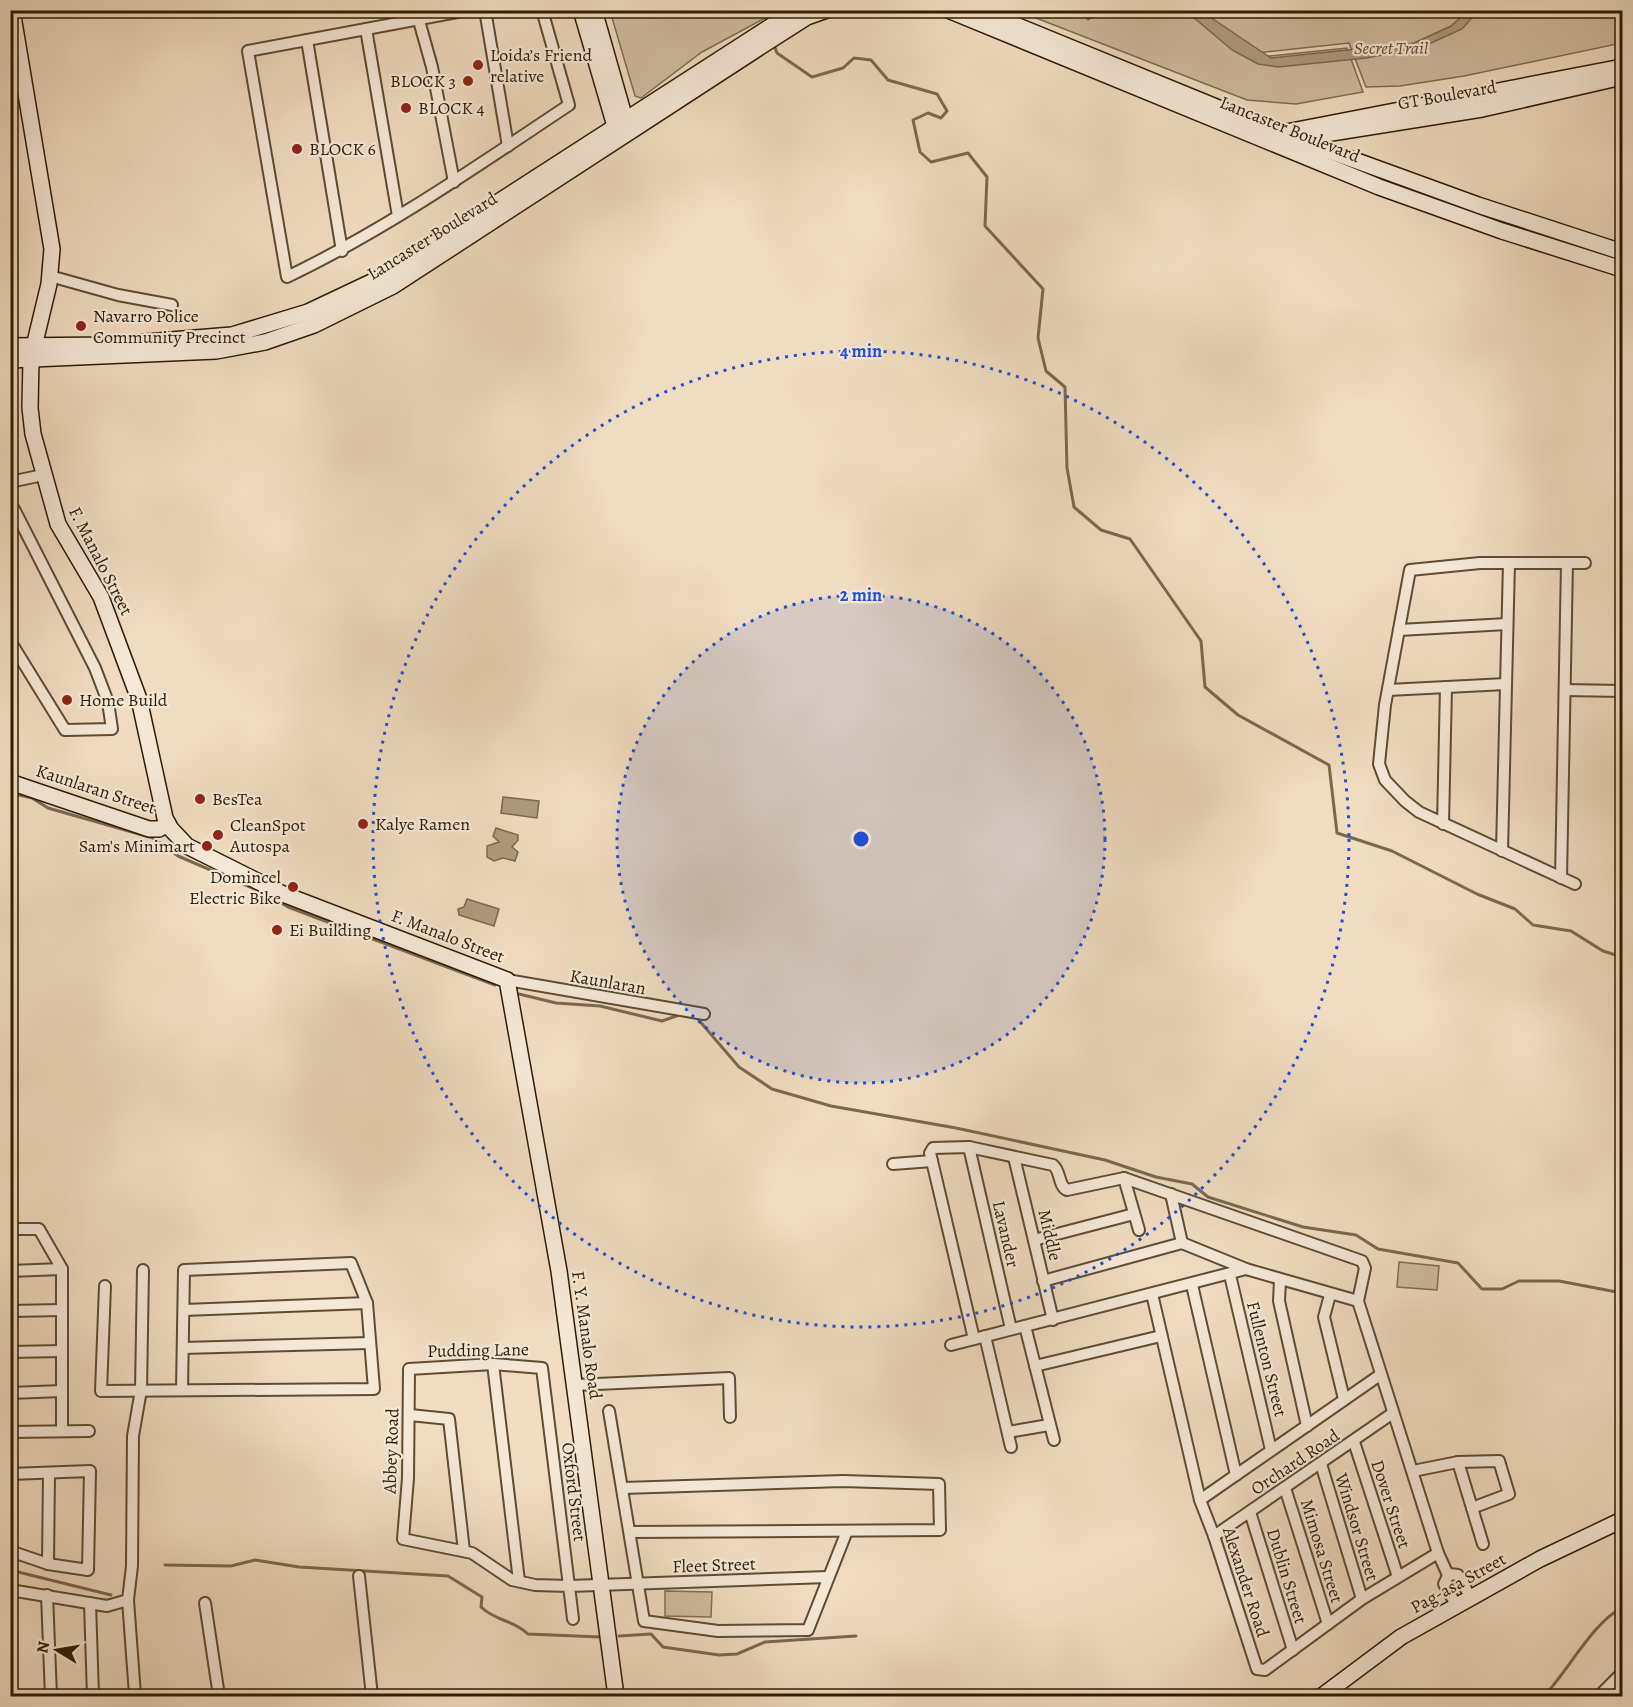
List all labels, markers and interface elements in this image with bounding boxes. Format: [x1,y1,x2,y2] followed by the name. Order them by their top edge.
[1354,36,1429,60] park label: Secret Trail
[490,43,593,88] place label: Loida’s Friend relative
[471,58,485,72] marker: Loida’s Friend relative
[390,69,456,93] place label: BLOCK 3
[461,74,475,88] marker: BLOCK 3
[1396,74,1498,115] street label: GT Boulevard
[1216,90,1364,168] street label: Lancaster Boulevard
[418,96,485,120] place label: BLOCK 4
[399,101,413,115] marker: BLOCK 4
[309,137,376,161] place label: BLOCK 6
[290,142,304,156] marker: BLOCK 6
[362,186,502,286] street label: Lancaster Boulevard
[93,304,246,349] place label: Navarro Police Community Precinct
[74,319,88,333] marker: Navarro Police Community Precinct
[840,339,882,363] text: 4 min
[63,502,139,620] street label: F. Manalo Street
[840,583,882,607] text: 2 min
[79,688,168,712] place label: Home Build
[60,693,74,707] marker: Home Build
[33,758,159,820] street label: Kaunlaran Street
[212,787,263,811] place label: BesTea
[193,792,207,806] marker: BesTea
[375,812,470,836] place label: Kalye Ramen
[229,813,306,858] place label: CleanSpot Autospa
[356,817,370,831] marker: Kalye Ramen
[211,828,225,842] marker: CleanSpot Autospa
[851,829,871,849] centre of rings
[79,834,195,858] place label: Sam's Minimart
[200,839,214,853] marker: Sam's Minimart
[189,865,282,910] place label: Domincel Electric Bike
[286,880,300,894] marker: Domincel Electric Bike
[388,903,508,969] street label: F. Manalo Street
[289,918,371,942] place label: Ei Building
[270,923,284,937] marker: Ei Building
[568,964,648,1001] street label: Kaunlaran
[987,1198,1025,1270] street label: Lavander
[1032,1207,1068,1263] street label: Middle
[566,1269,608,1401] street label: F. Y. Manalo Road
[1241,1299,1293,1419] street label: Fullenton Street
[427,1337,529,1363] street label: Pudding Lane
[377,1407,404,1495] street label: Abbey Road
[1246,1423,1344,1501] street label: Orchard Road
[556,1441,592,1543] street label: Oxford Street
[1365,1457,1417,1551] street label: Dover Street
[1329,1469,1385,1584] street label: Windsor Street
[1295,1496,1349,1606] street label: Mimosa Street
[1217,1523,1275,1640] street label: Alexander Road
[1261,1525,1313,1627] street label: Dublin Street
[1406,1547,1510,1619] street label: Pag-asa Street
[672,1552,756,1578] street label: Fleet Street
[27,1620,87,1680] north arrow
[31,1639,55,1655] text: N

